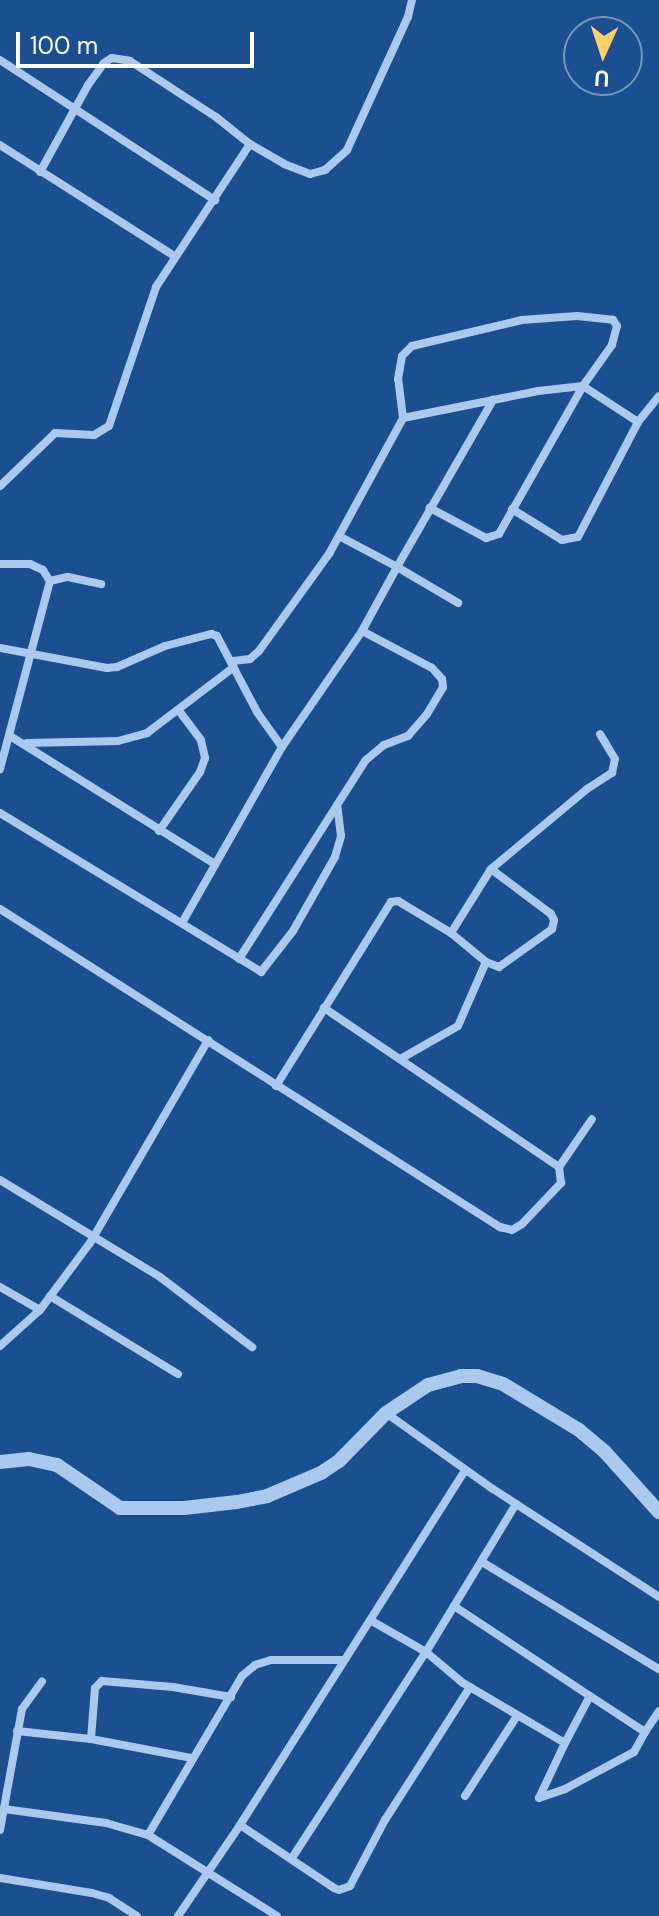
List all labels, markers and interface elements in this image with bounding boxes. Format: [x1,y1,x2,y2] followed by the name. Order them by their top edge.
[20,16,258,66] scale bar
[563,16,643,96] north arrow
[30,30,98,61] text: 100 m
[594,64,610,93] text: U

